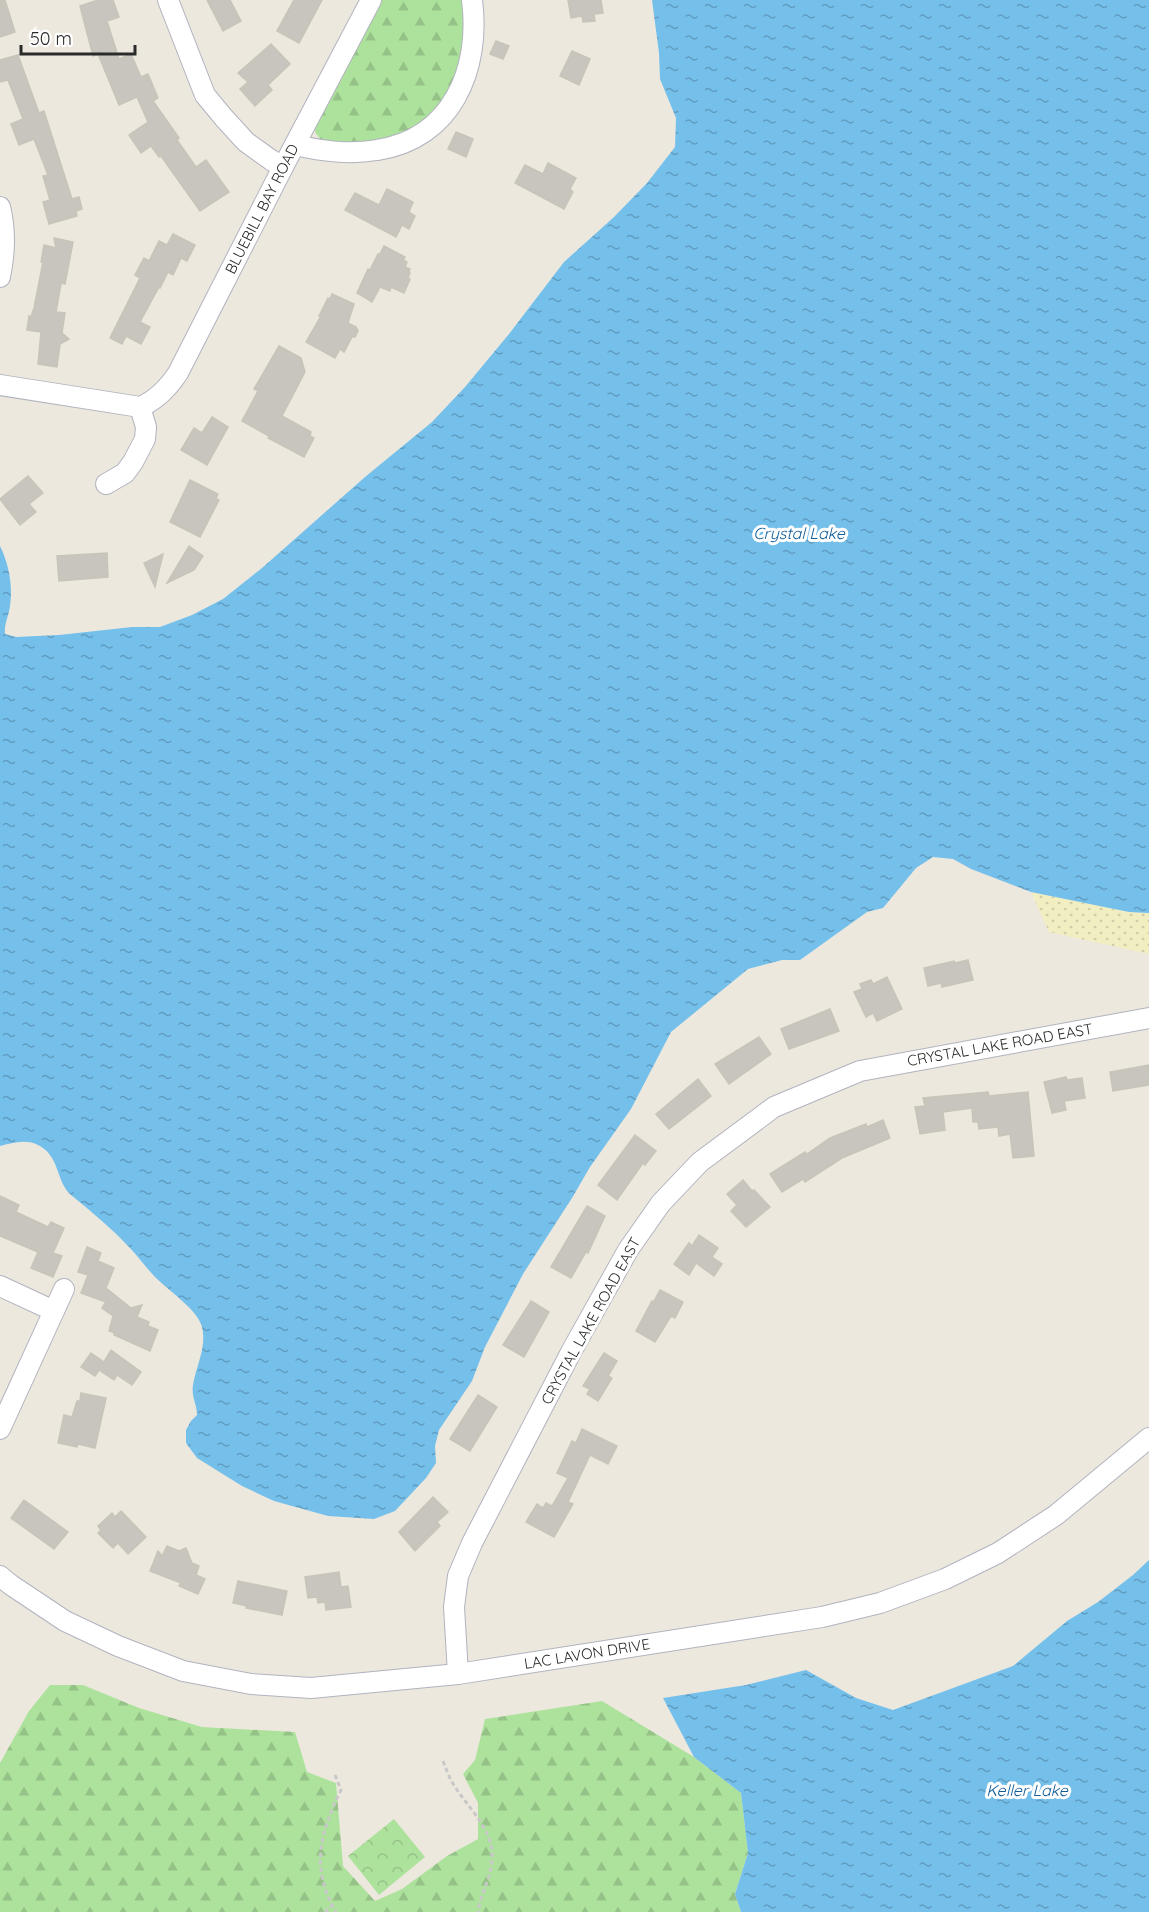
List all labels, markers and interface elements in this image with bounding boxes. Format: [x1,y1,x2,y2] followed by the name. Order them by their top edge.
[21,18,135,56] scale bar
[30,27,72,50] text: 50 m
[221,140,303,277] street label: BLUEBILL BAY ROAD
[753,523,846,543] water label: Crystal Lake
[906,1019,1094,1070] street label: CRYSTAL LAKE ROAD EAST
[537,1234,644,1408] street label: CRYSTAL LAKE ROAD EAST
[523,1634,651,1673] street label: LAC LAVON DRIVE
[986,1780,1069,1800] water label: Keller Lake

